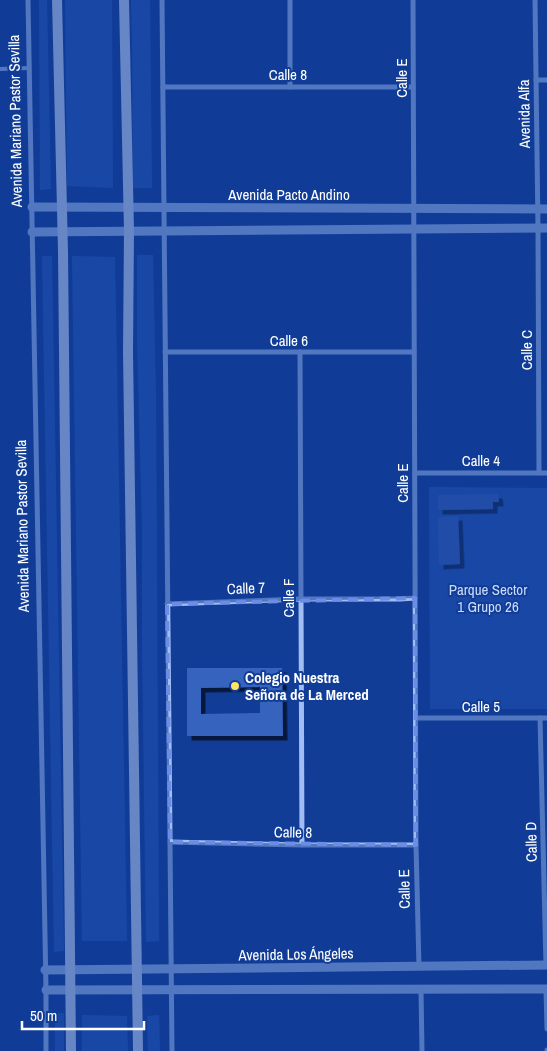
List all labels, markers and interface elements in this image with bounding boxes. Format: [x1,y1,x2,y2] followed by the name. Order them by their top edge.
[3,34,27,209] street label: Avenida Mariano Pastor Sevilla
[391,58,412,98] street label: Calle E
[269,64,307,85] street label: Calle 8
[513,79,535,150] street label: Avenida Alfa
[227,184,350,205] street label: Avenida Pacto Andino
[270,330,308,351] street label: Calle 6
[516,330,537,370] street label: Calle C
[10,439,34,614] street label: Avenida Mariano Pastor Sevilla
[462,450,500,471] street label: Calle 4
[392,463,413,503] street label: Calle E
[227,577,266,599] street label: Calle 7
[278,579,299,617] street label: Calle F
[449,579,527,617] park label: Parque Sector 1 Grupo 26
[245,667,369,705] place label: Colegio Nuestra Señora de La Merced
[229,680,241,692] marker: Colegio Nuestra Señora de La Merced
[462,696,500,717] street label: Calle 5
[274,821,312,843] street label: Calle 8
[520,822,542,862] street label: Calle D
[393,869,415,909] street label: Calle E
[237,942,354,966] street label: Avenida Los Ángeles
[22,998,145,1030] scale bar
[30,1005,57,1026] text: 50 m

